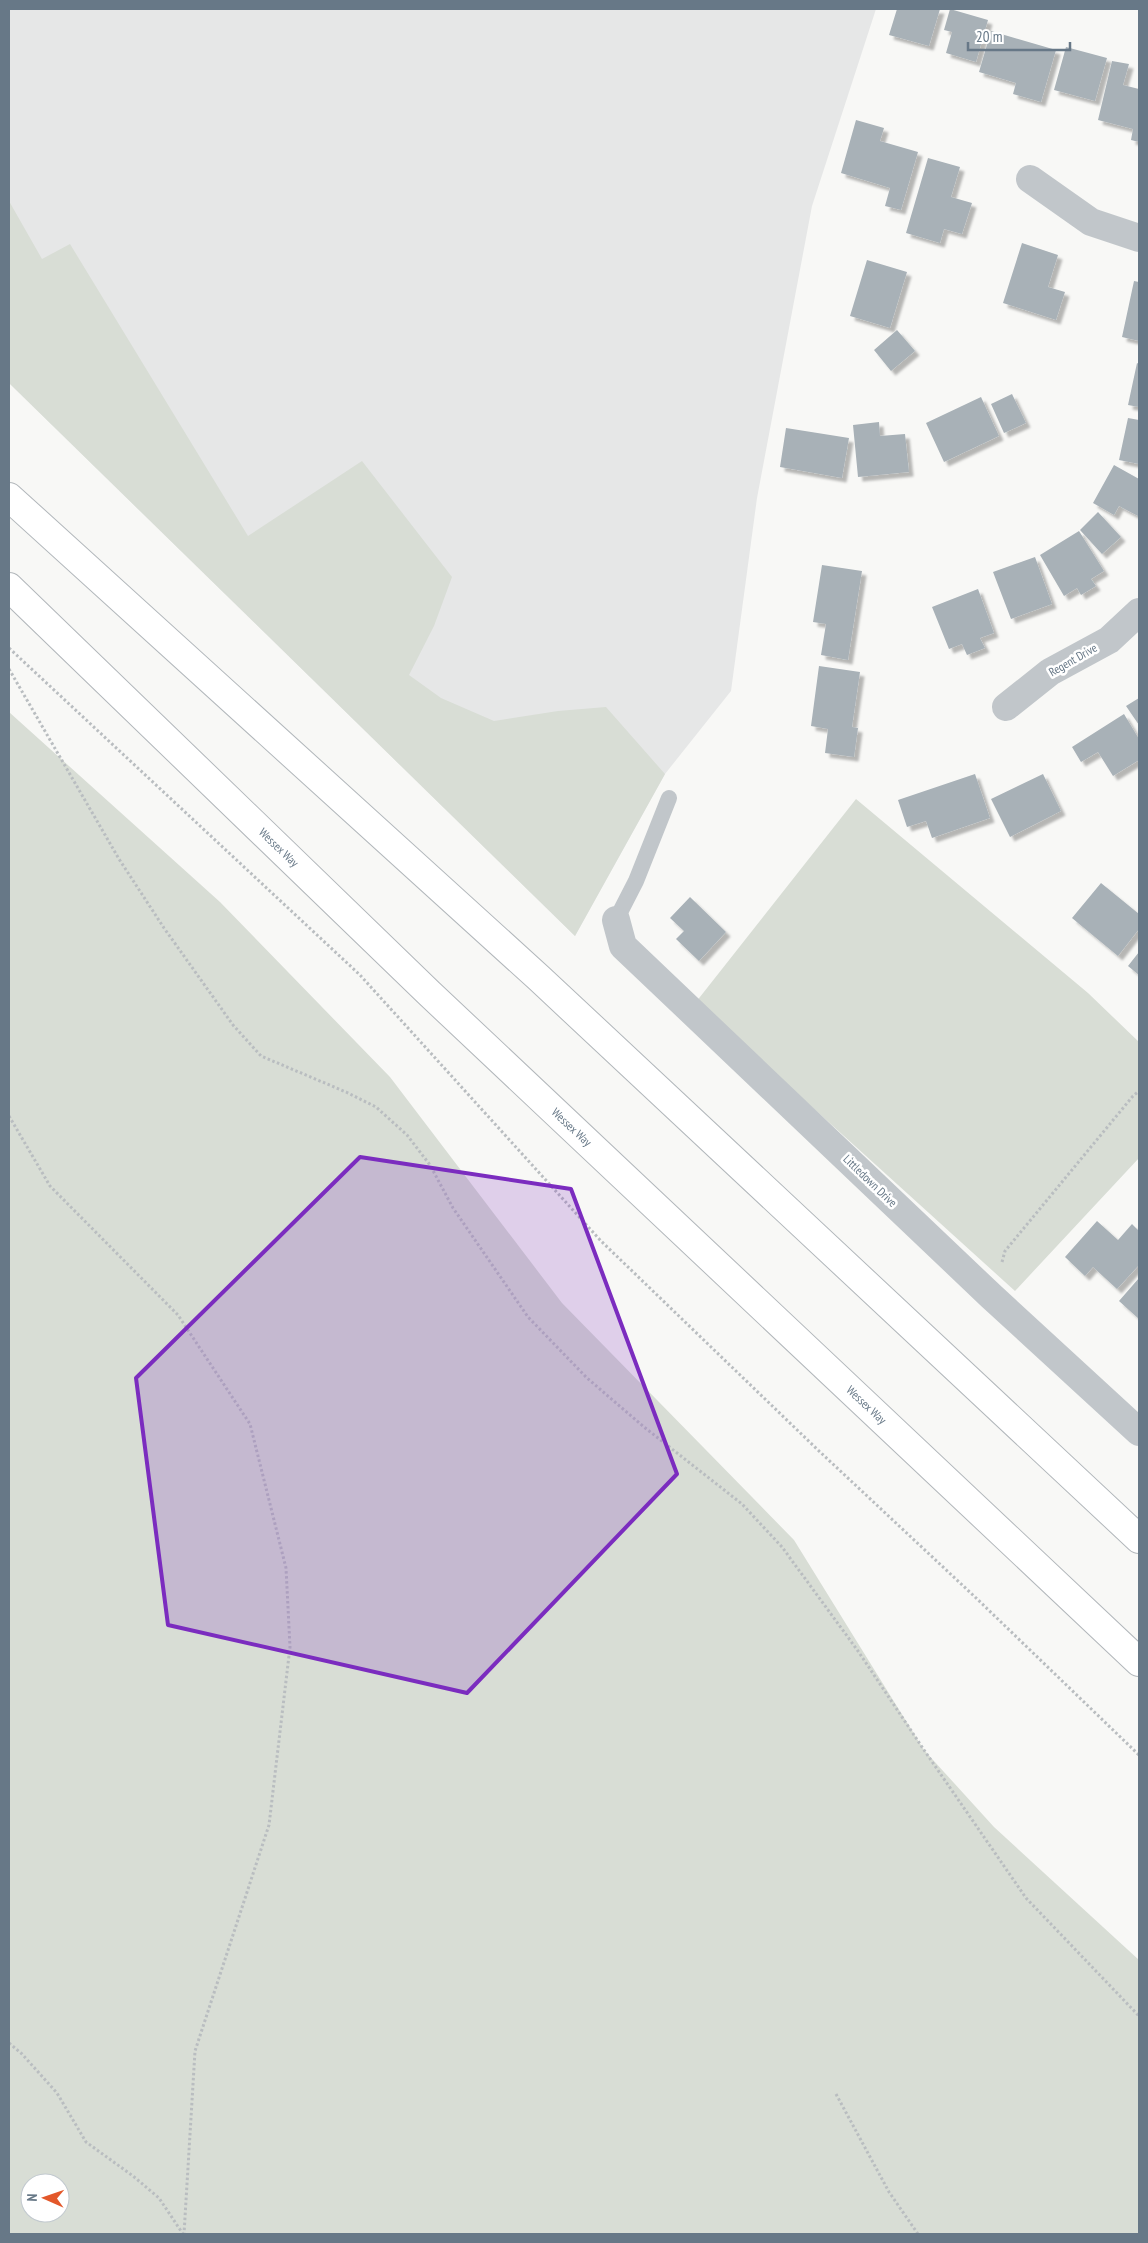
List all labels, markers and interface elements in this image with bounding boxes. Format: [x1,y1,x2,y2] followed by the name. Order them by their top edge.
[968,20,1070,52] scale bar
[976,27,1002,46] text: 20 m
[1046,640,1100,679] street label: Regent Drive
[256,825,302,870] street label: Wessex Way
[549,1105,595,1150] street label: Wessex Way
[840,1151,900,1210] street label: Littledown Drive
[843,1382,890,1427] street label: Wessex Way
[20,2173,70,2223] north arrow
[23,2193,41,2202] text: N

